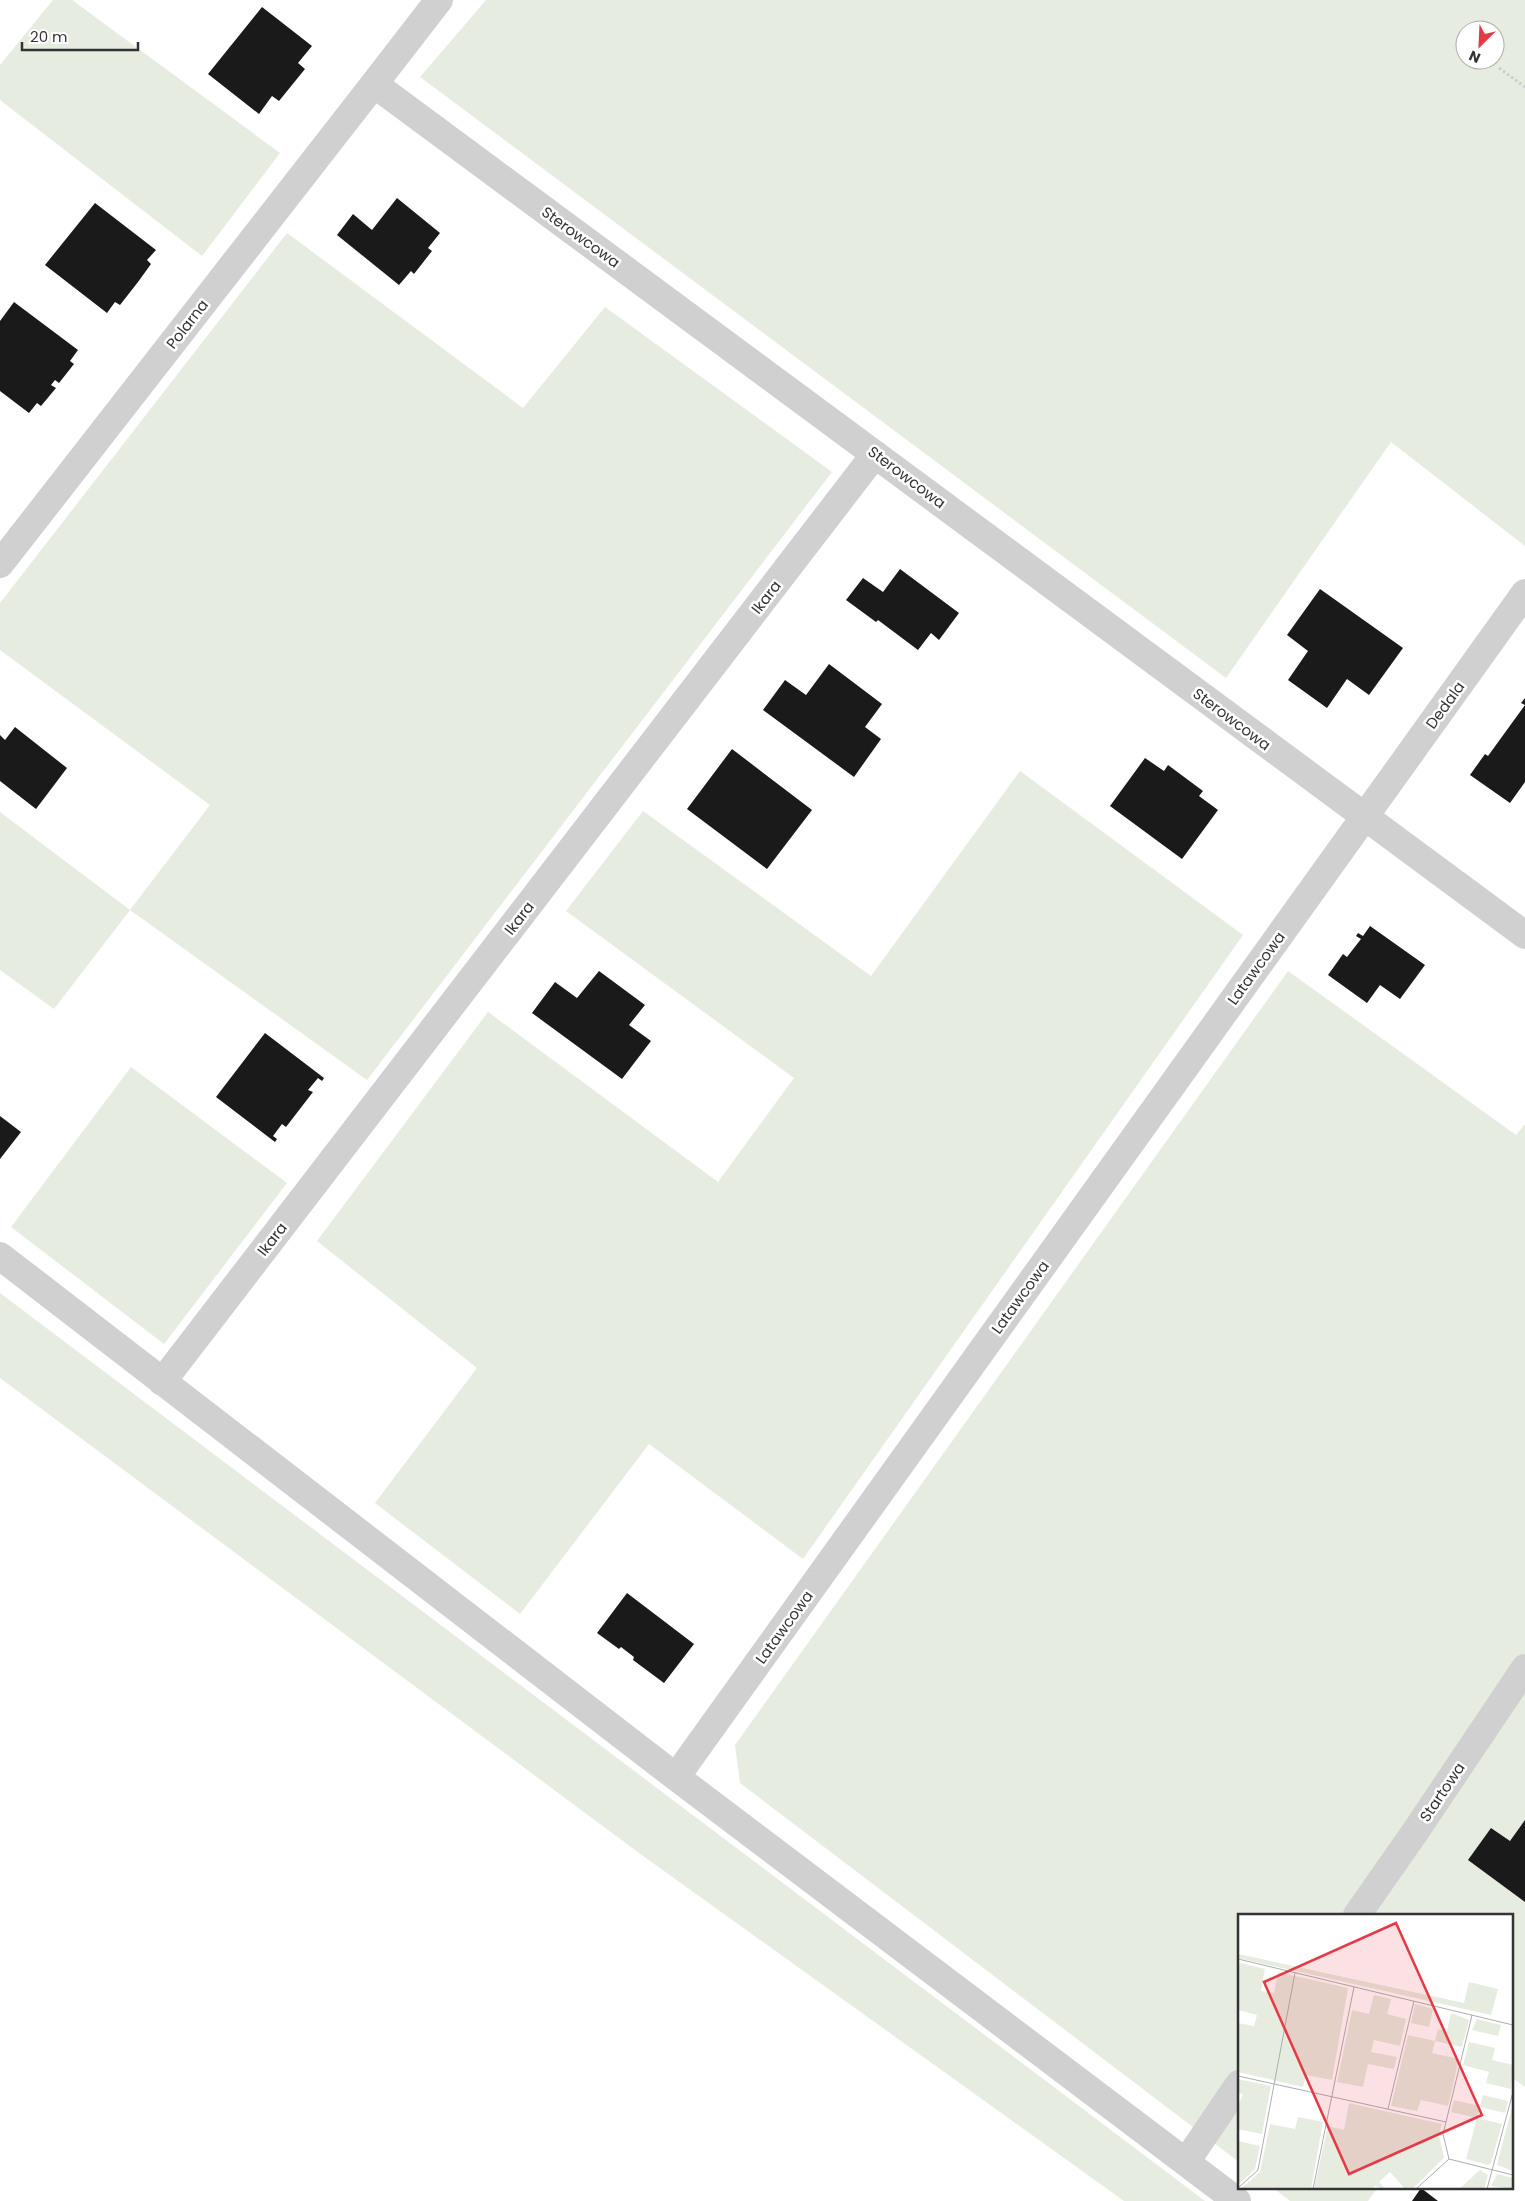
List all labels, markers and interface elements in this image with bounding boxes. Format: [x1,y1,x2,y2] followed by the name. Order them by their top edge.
[22,20,139,52] scale bar
[1455,20,1505,70] north arrow
[30,26,68,47] text: 20 m
[1466,46,1484,68] text: N
[538,201,624,273] street label: Sterowcowa
[161,295,213,353] street label: Polarna
[864,441,950,513] street label: Sterowcowa
[746,576,786,618] street label: Ikara
[1421,677,1469,733] street label: Dedala
[1189,683,1275,755] street label: Sterowcowa
[499,897,539,939] street label: Ikara
[1222,927,1290,1009] street label: Latawcowa
[252,1218,292,1260] street label: Ikara
[986,1256,1054,1338] street label: Latawcowa
[750,1586,818,1668] street label: Latawcowa
[1414,1758,1470,1826] street label: Startowa
[1238,1914,1512,2188] inset map

